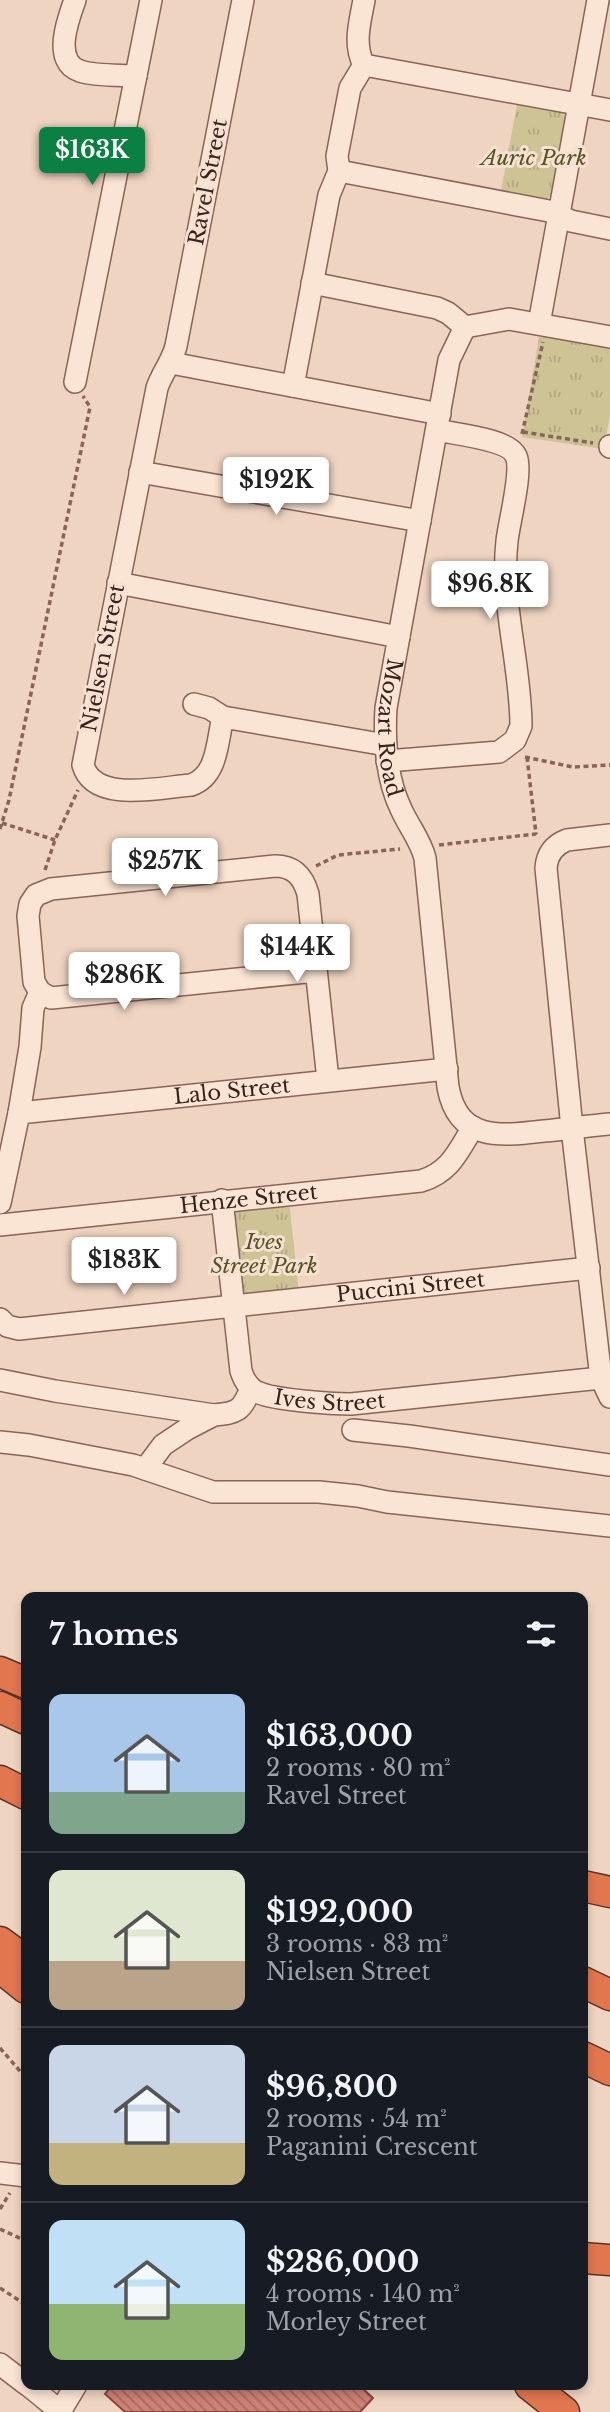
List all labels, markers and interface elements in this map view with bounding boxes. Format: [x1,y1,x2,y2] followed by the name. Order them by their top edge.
[183,117,233,247] street label: Ravel Street
[43,128,141,187] pin: $163K
[55,136,129,164] text: $163K
[478,145,587,171] park label: Auric Park
[227,458,325,517] pin: $192K
[239,466,313,494] text: $192K
[433,562,547,621] pin: $96.8K
[447,570,533,598] text: $96.8K
[76,582,130,734] street label: Nielsen Street
[372,657,408,800] street label: Mozart Road
[116,838,214,898] pin: $257K
[128,847,202,875] text: $257K
[248,925,346,984] pin: $144K
[260,933,334,961] text: $144K
[75,953,173,1012] pin: $286K
[85,961,163,989] text: $286K
[172,1072,291,1110] street label: Lalo Street
[178,1179,319,1219] street label: Henze Street
[210,1229,318,1279] park label: Ives Street Park
[75,1238,173,1297] pin: $183K
[87,1246,161,1274] text: $183K
[335,1266,486,1308] street label: Puccini Street
[272,1384,386,1417] street label: Ives Street
[522,1615,560,1653] icon: filters
[49,1616,178,1653] text: 7 homes
[266,1717,413,1754] text: $163,000
[105,1722,189,1806] icon: home
[266,1754,451,1782] text: 2 rooms · 80 m²
[266,1782,406,1810] text: Ravel Street
[266,1893,413,1930] text: $192,000
[105,1898,189,1982] icon: home
[266,1930,448,1958] text: 3 rooms · 83 m²
[266,1958,430,1986] text: Nielsen Street
[266,2068,398,2105] text: $96,800
[105,2073,189,2157] icon: home
[266,2105,447,2133] text: 2 rooms · 54 m²
[266,2133,478,2161] text: Paganini Crescent
[266,2243,419,2280] text: $286,000
[105,2248,189,2332] icon: home
[266,2280,460,2308] text: 4 rooms · 140 m²
[266,2308,427,2336] text: Morley Street

